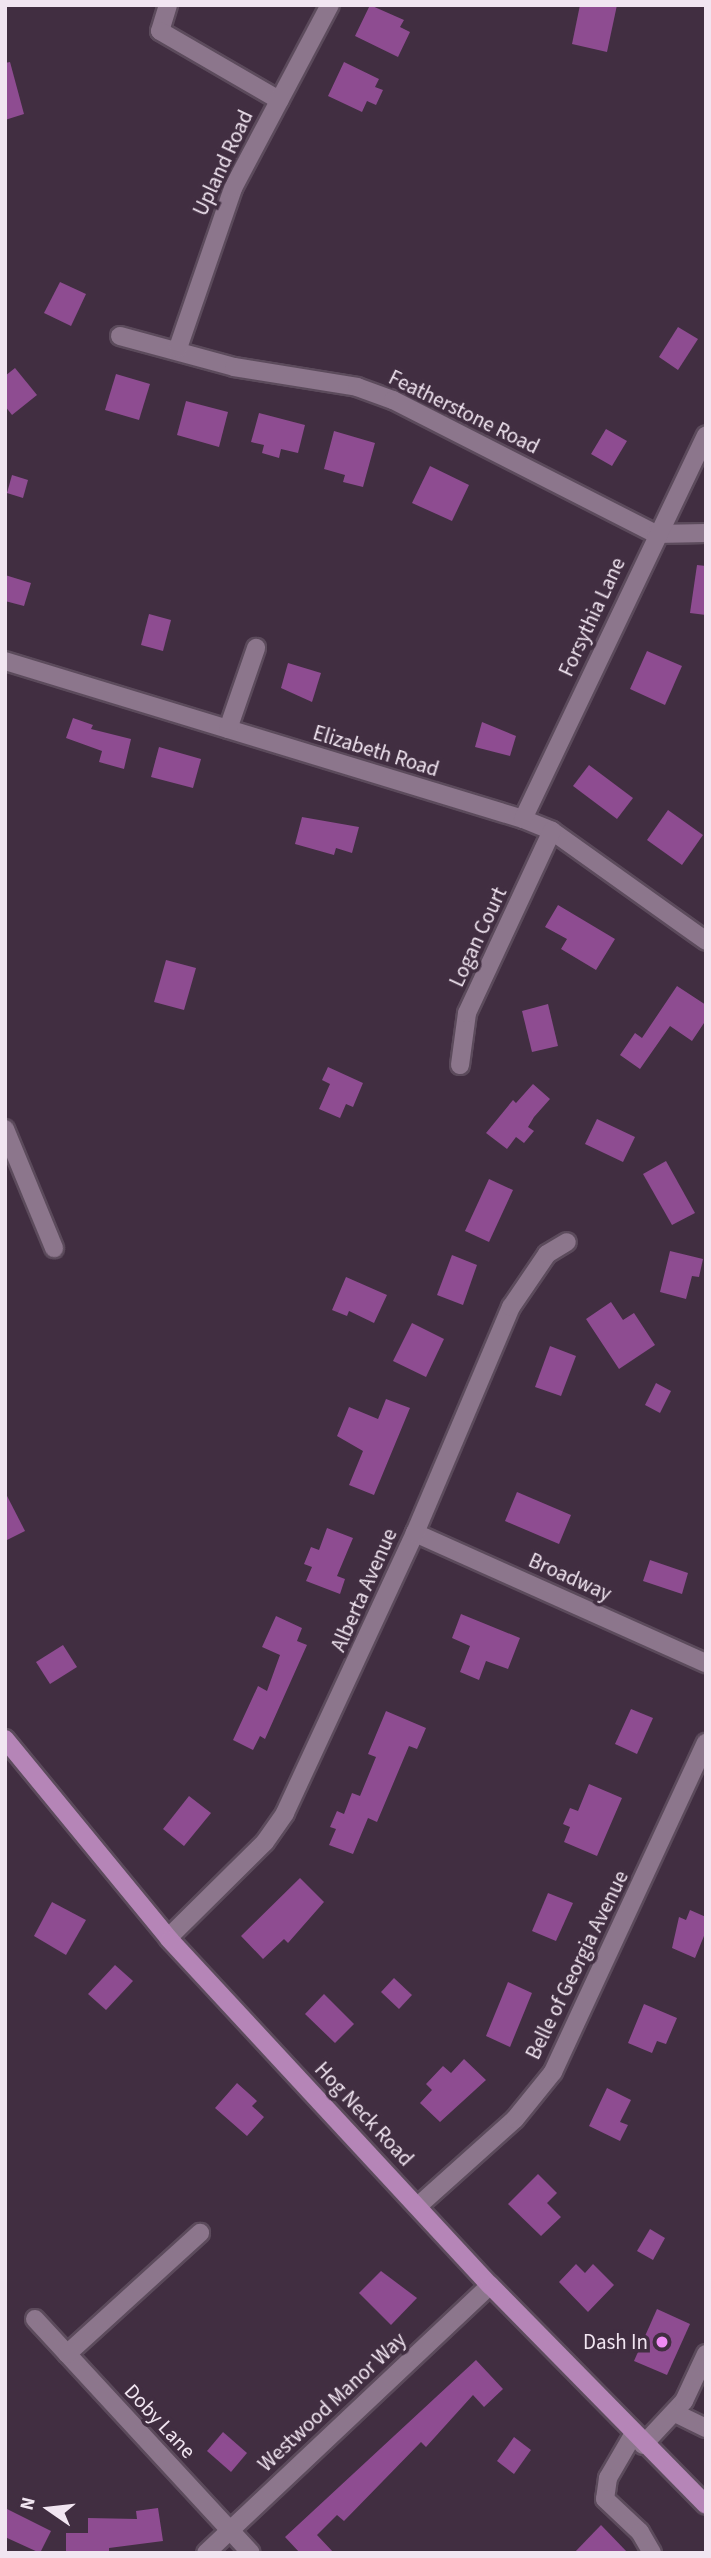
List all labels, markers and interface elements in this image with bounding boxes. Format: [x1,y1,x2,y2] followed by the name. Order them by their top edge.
[188,106,258,220] street label: Upland Road
[385,365,543,459] street label: Featherstone Road
[553,553,631,681] street label: Forsythia Lane
[310,720,442,782] street label: Elizabeth Road
[444,883,512,991] street label: Logan Court
[326,1524,402,1656] street label: Alberta Avenue
[525,1548,615,1606] street label: Broadway
[520,1867,634,2063] street label: Belle of Georgia Avenue
[309,2057,419,2171] street label: Hog Neck Road
[253,2327,411,2477] street label: Westwood Manor Way
[583,2329,648,2355] place label: Dash In
[654,2334,670,2350] marker: Dash In
[119,2379,201,2463] street label: Doby Lane
[14,2474,84,2544] north arrow
[14,2494,43,2513] text: N

